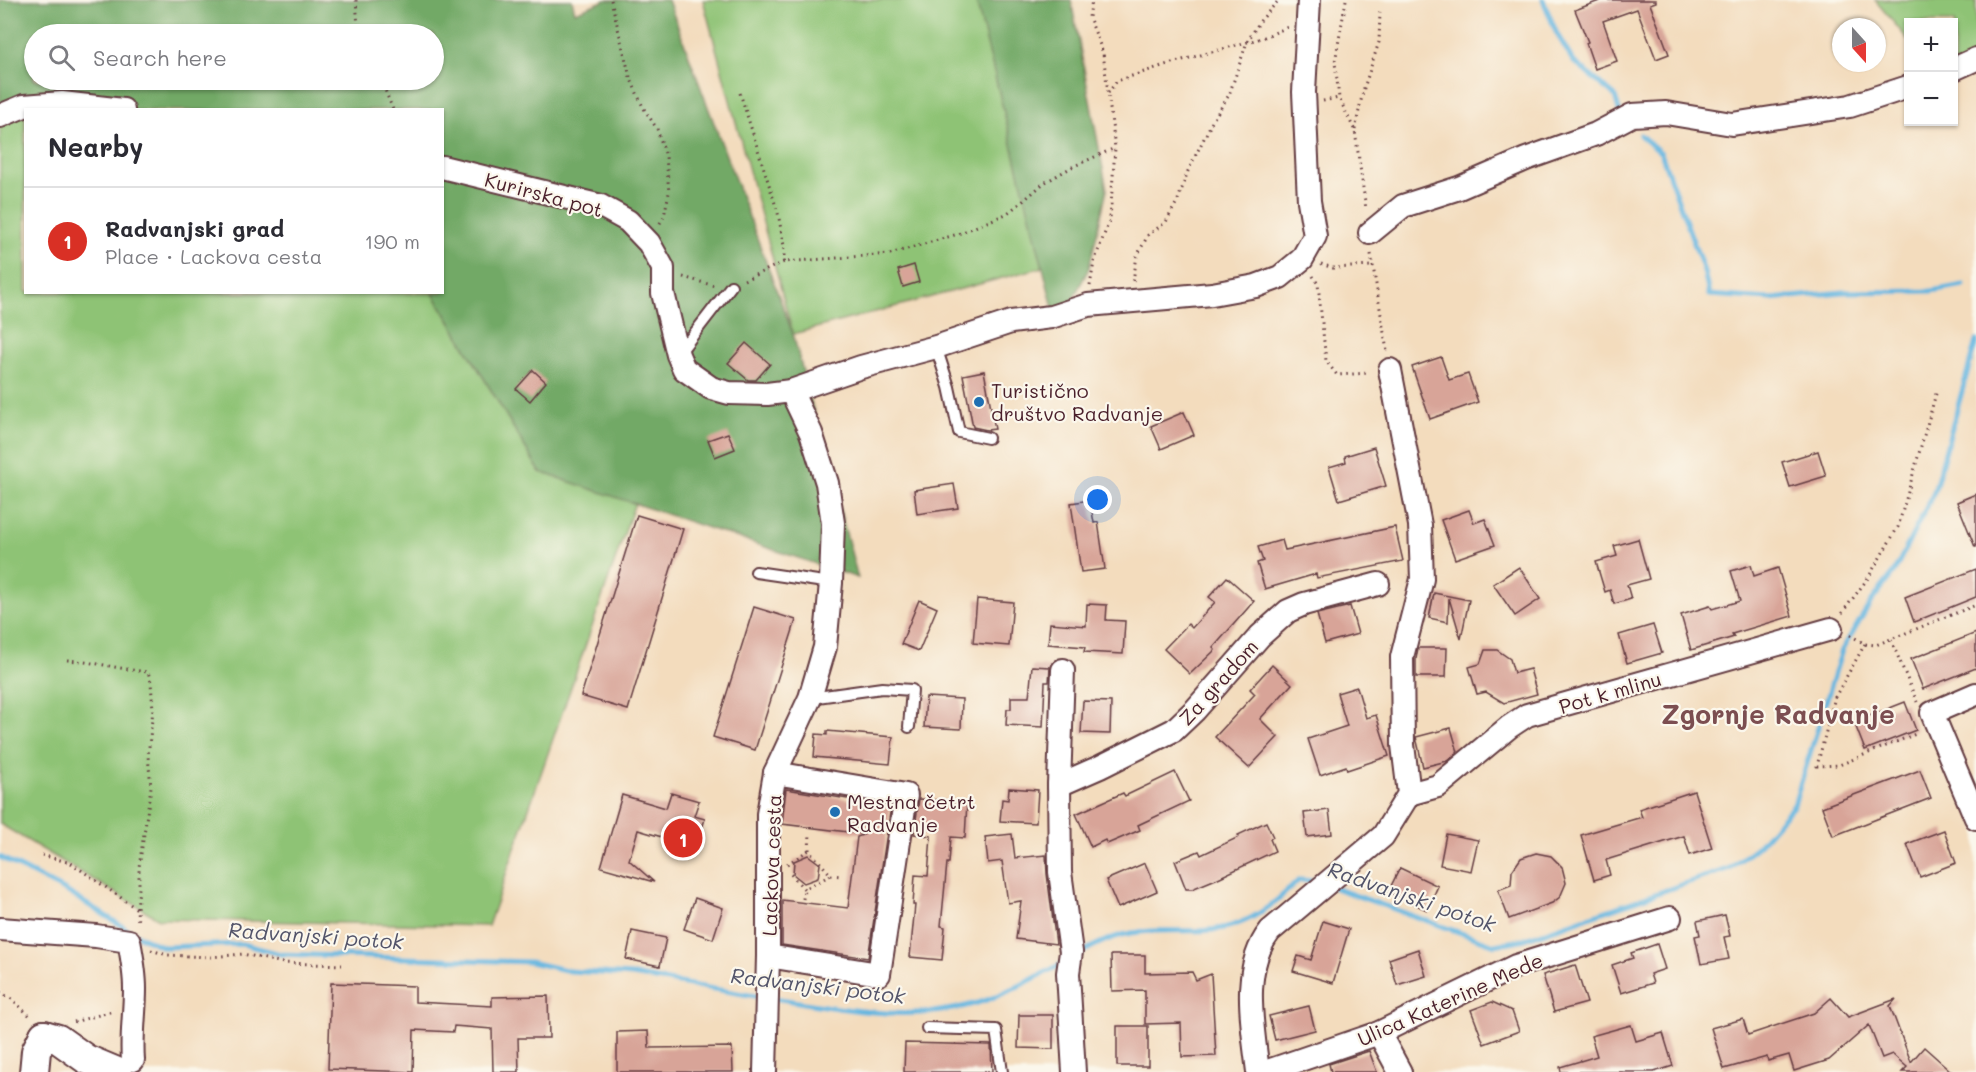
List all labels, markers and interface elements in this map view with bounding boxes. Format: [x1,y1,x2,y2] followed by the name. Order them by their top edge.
[1832,18,1886,72] north arrow
[1904,18,1958,126] map controls
[1904,18,1958,72] button: +
[24,24,444,90] search box
[45,41,78,74] icon: search
[93,43,227,72] text: Search here
[1904,72,1958,126] button: −
[48,130,143,164] text: Nearby
[482,166,606,222] street label: Kurirska pot
[105,214,284,243] text: Radvanjski grad
[63,228,72,254] text: 1
[365,228,420,254] text: 190 m
[105,243,322,269] text: Place · Lackova cesta
[991,377,1163,426] place label: Turistično društvo Radvanje
[972,395,986,409] marker: Turistično društvo Radvanje
[1083,485,1112,514] your location
[1173,634,1263,730] street label: Za gradom
[1556,665,1664,719] street label: Pot k mlinu
[1661,697,1895,731] district label: Zgornje Radvanje
[847,788,976,837] place label: Mestna četrt Radvanje
[756,794,786,936] street label: Lackova cesta
[828,805,842,819] marker: Mestna četrt Radvanje
[664,816,702,860] pin: 1
[1325,855,1500,938] water label: Radvanjski potok
[228,915,405,955] water label: Radvanjski potok
[1353,946,1547,1052] street label: Ulica Katerine Mede
[729,961,908,1009] water label: Radvanjski potok

